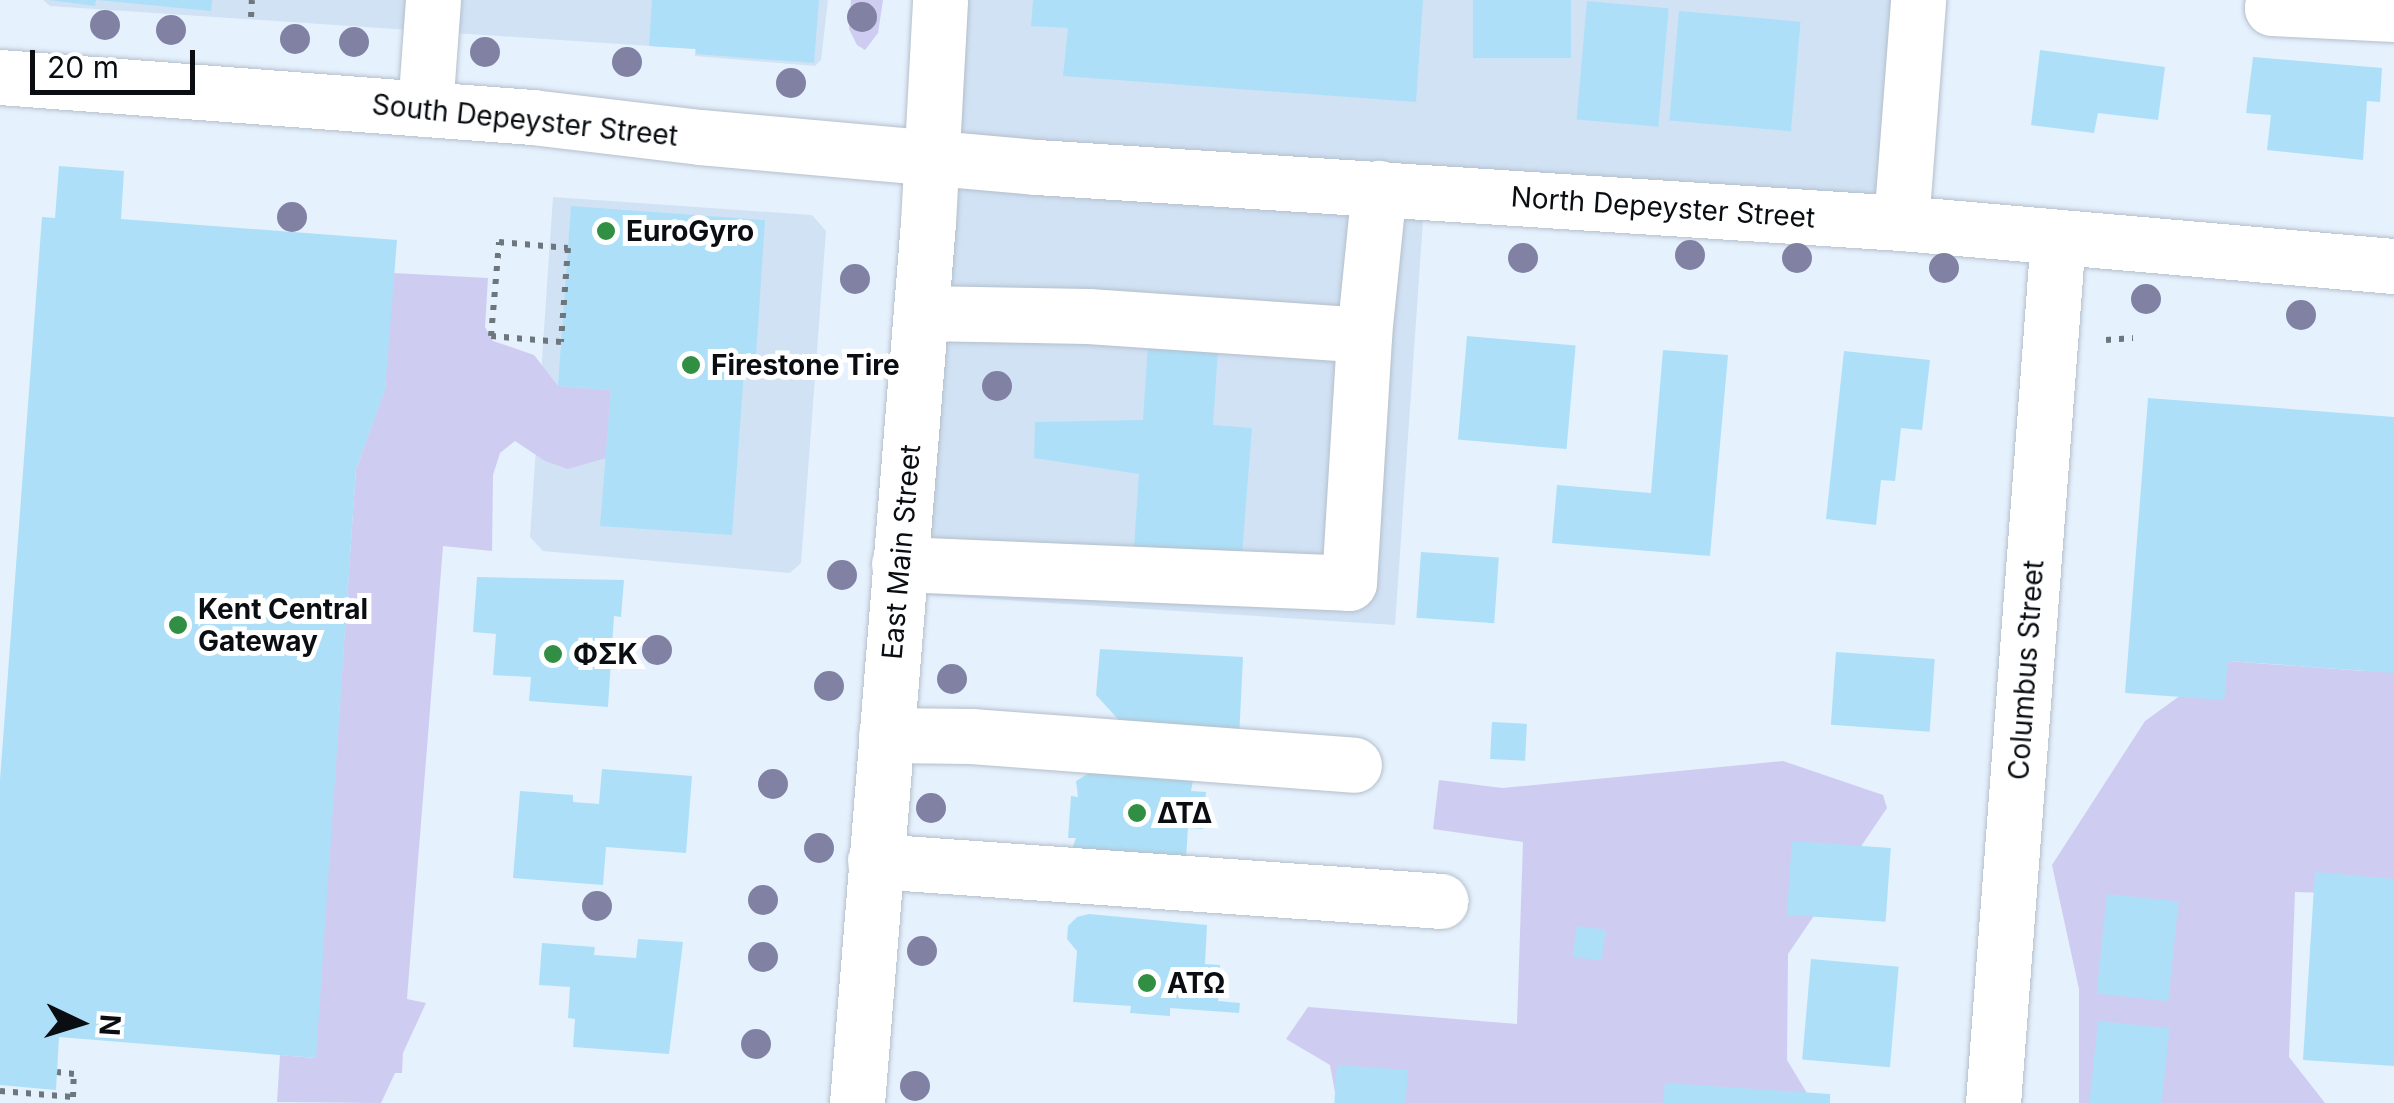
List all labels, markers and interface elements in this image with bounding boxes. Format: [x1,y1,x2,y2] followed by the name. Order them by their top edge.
[35,30,200,92] scale bar
[47,49,119,85] text: 20 m
[370,87,680,153] street label: South Depeyster Street
[1510,180,1816,234] street label: North Depeyster Street
[626,214,754,248] place label: EuroGyro
[595,220,617,242] marker: EuroGyro
[711,348,900,382] place label: Firestone Tire
[680,354,702,376] marker: Firestone Tire
[875,443,927,661] street label: East Main Street
[2002,559,2050,781] street label: Columbus Street
[198,592,368,658] place label: Kent Central Gateway
[167,614,189,636] marker: Kent Central Gateway
[573,637,638,671] place label: ΦΣΚ
[542,643,564,665] marker: ΦΣΚ
[1157,796,1212,830] place label: ΔΤΔ
[1126,802,1148,824] marker: ΔΤΔ
[1167,966,1225,1000] place label: ΑΤΩ
[1136,972,1158,994] marker: ΑΤΩ
[30,973,130,1073] north arrow
[92,1013,128,1037] text: N

